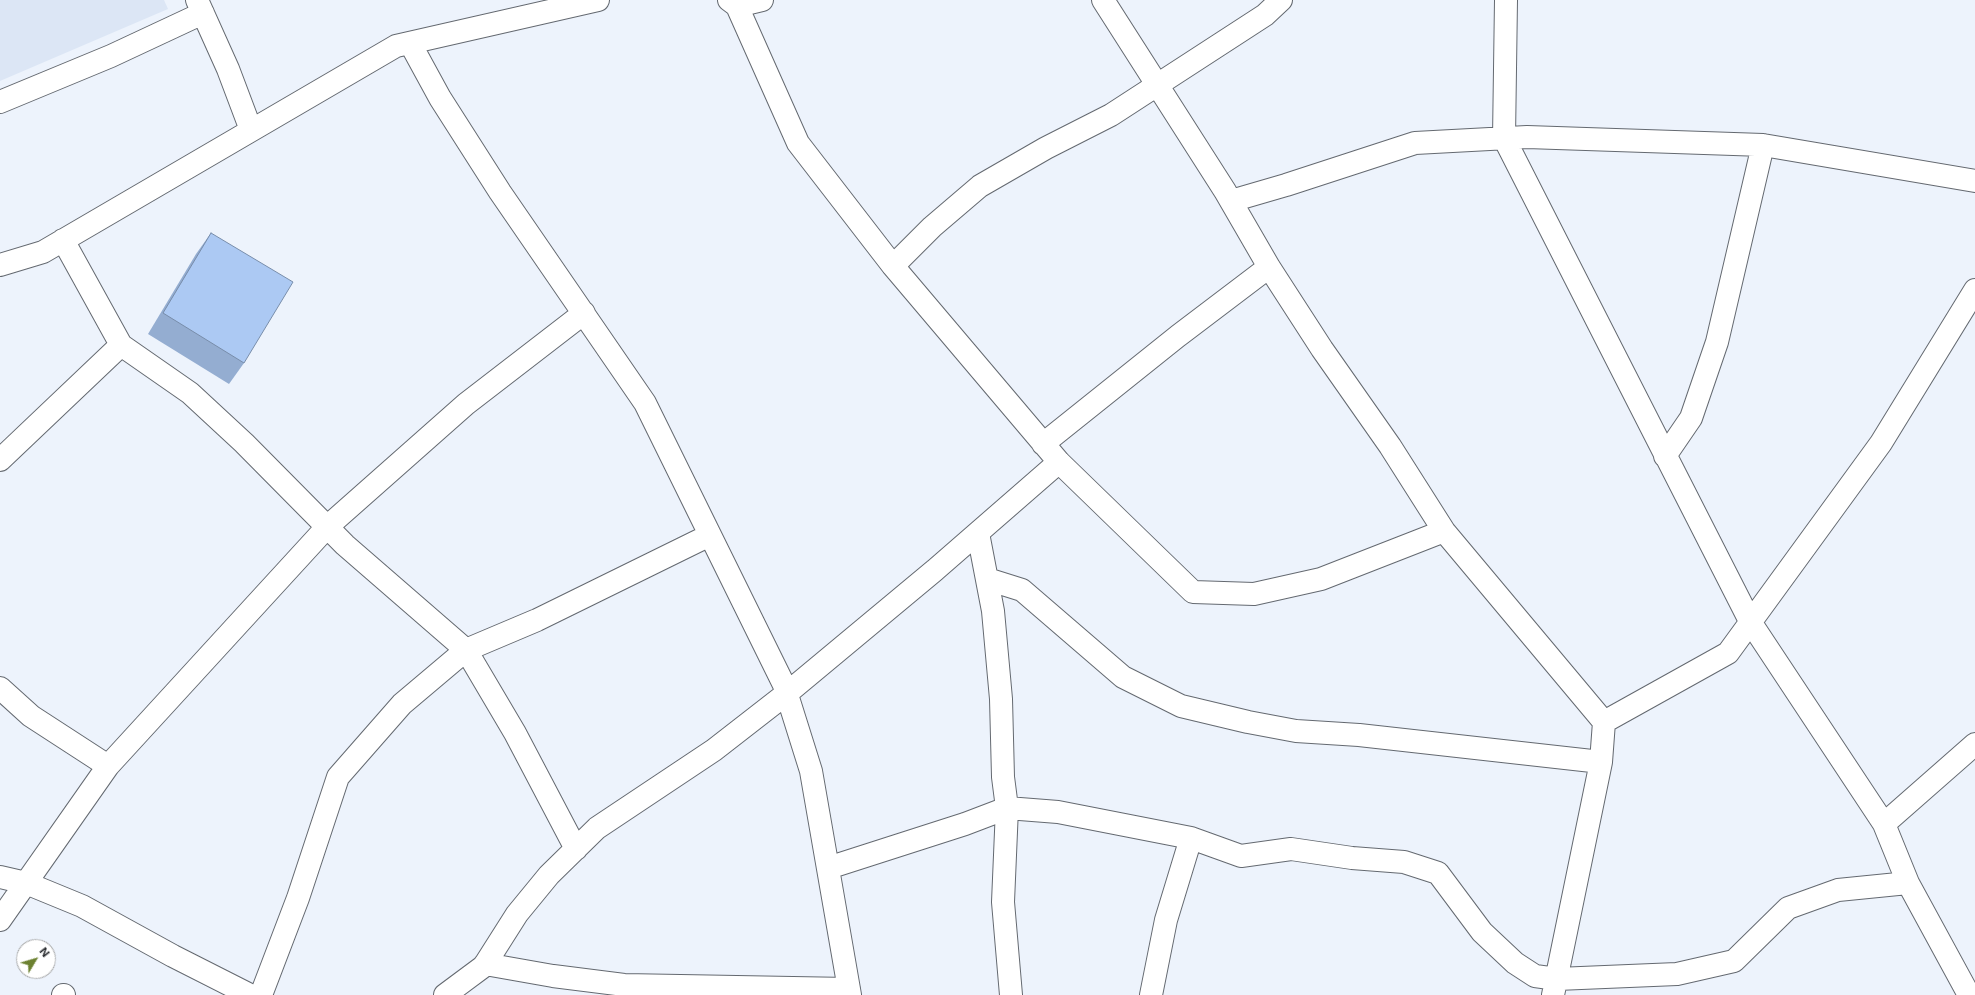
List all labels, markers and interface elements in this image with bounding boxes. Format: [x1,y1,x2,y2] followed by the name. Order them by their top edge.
[16,939,56,979] north arrow
[37,945,53,960] text: N

